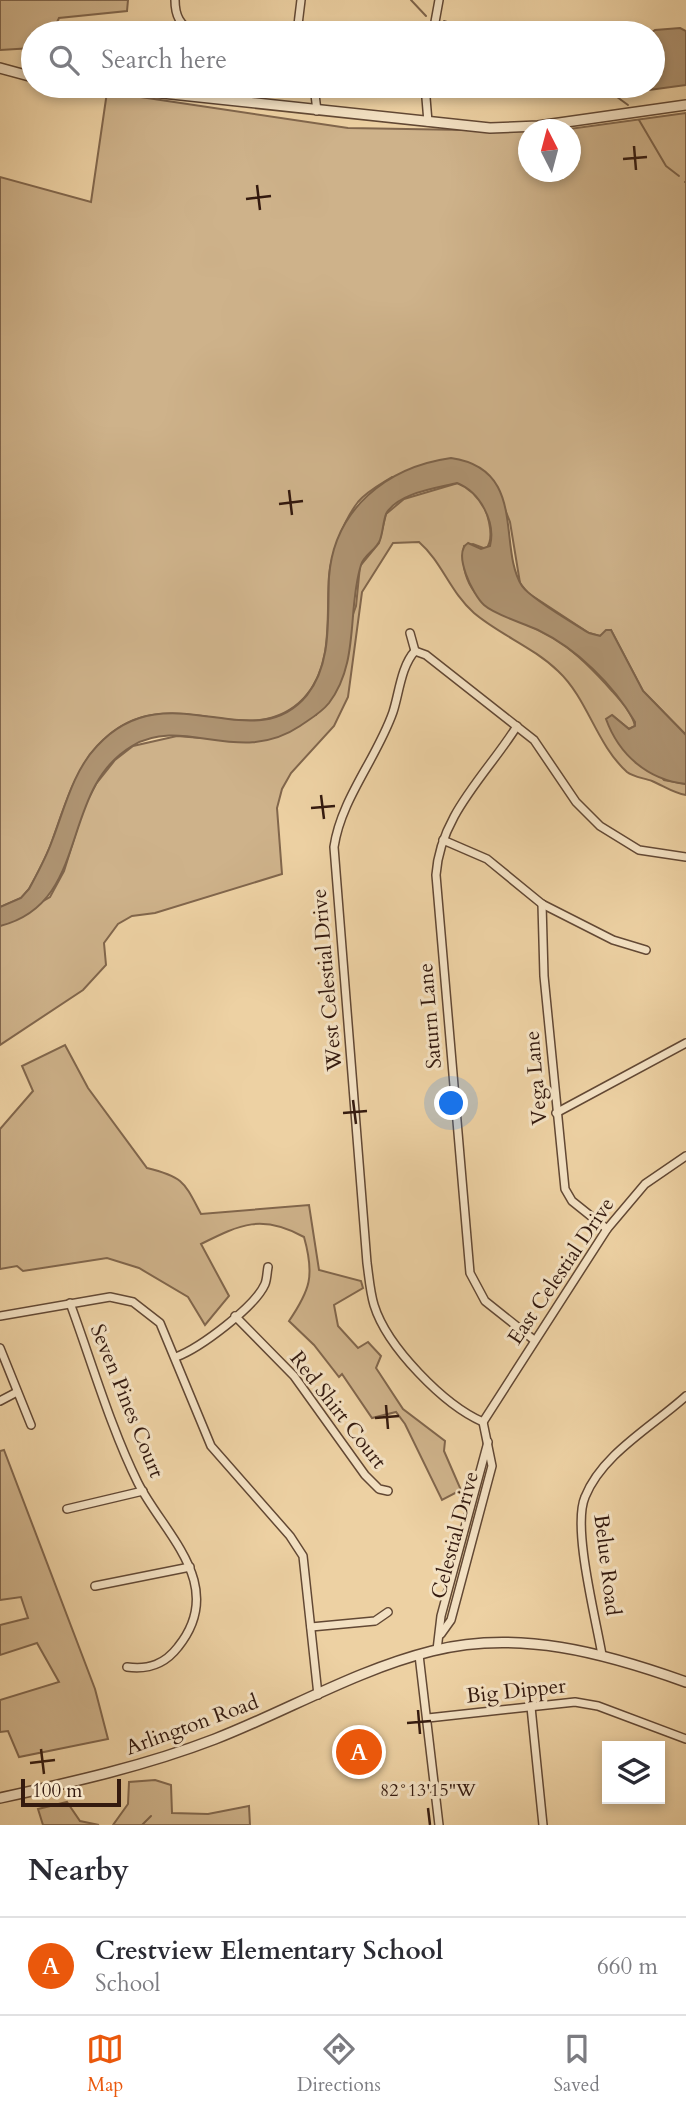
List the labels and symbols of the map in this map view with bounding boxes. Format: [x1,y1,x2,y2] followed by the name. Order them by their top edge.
[518,119,581,182] north arrow
[305,888,350,1073] street label: West Celestial Drive
[411,962,449,1070] street label: Saturn Lane
[517,1030,555,1126] street label: Vega Lane
[434,1086,468,1120] your location
[501,1192,621,1350] street label: East Celestial Drive
[83,1320,171,1483] street label: Seven Pines Court
[283,1345,393,1475] street label: Red Shirt Court
[424,1468,486,1602] street label: Celestial Drive
[586,1513,628,1617] street label: Belue Road
[465,1671,568,1711] street label: Big Dipper
[122,1688,262,1762] street label: Arlington Road
[336,1726,382,1778] pin: A
[21,1776,121,1808] scale bar
[380,1778,476,1803] text: 82°13'15"W

